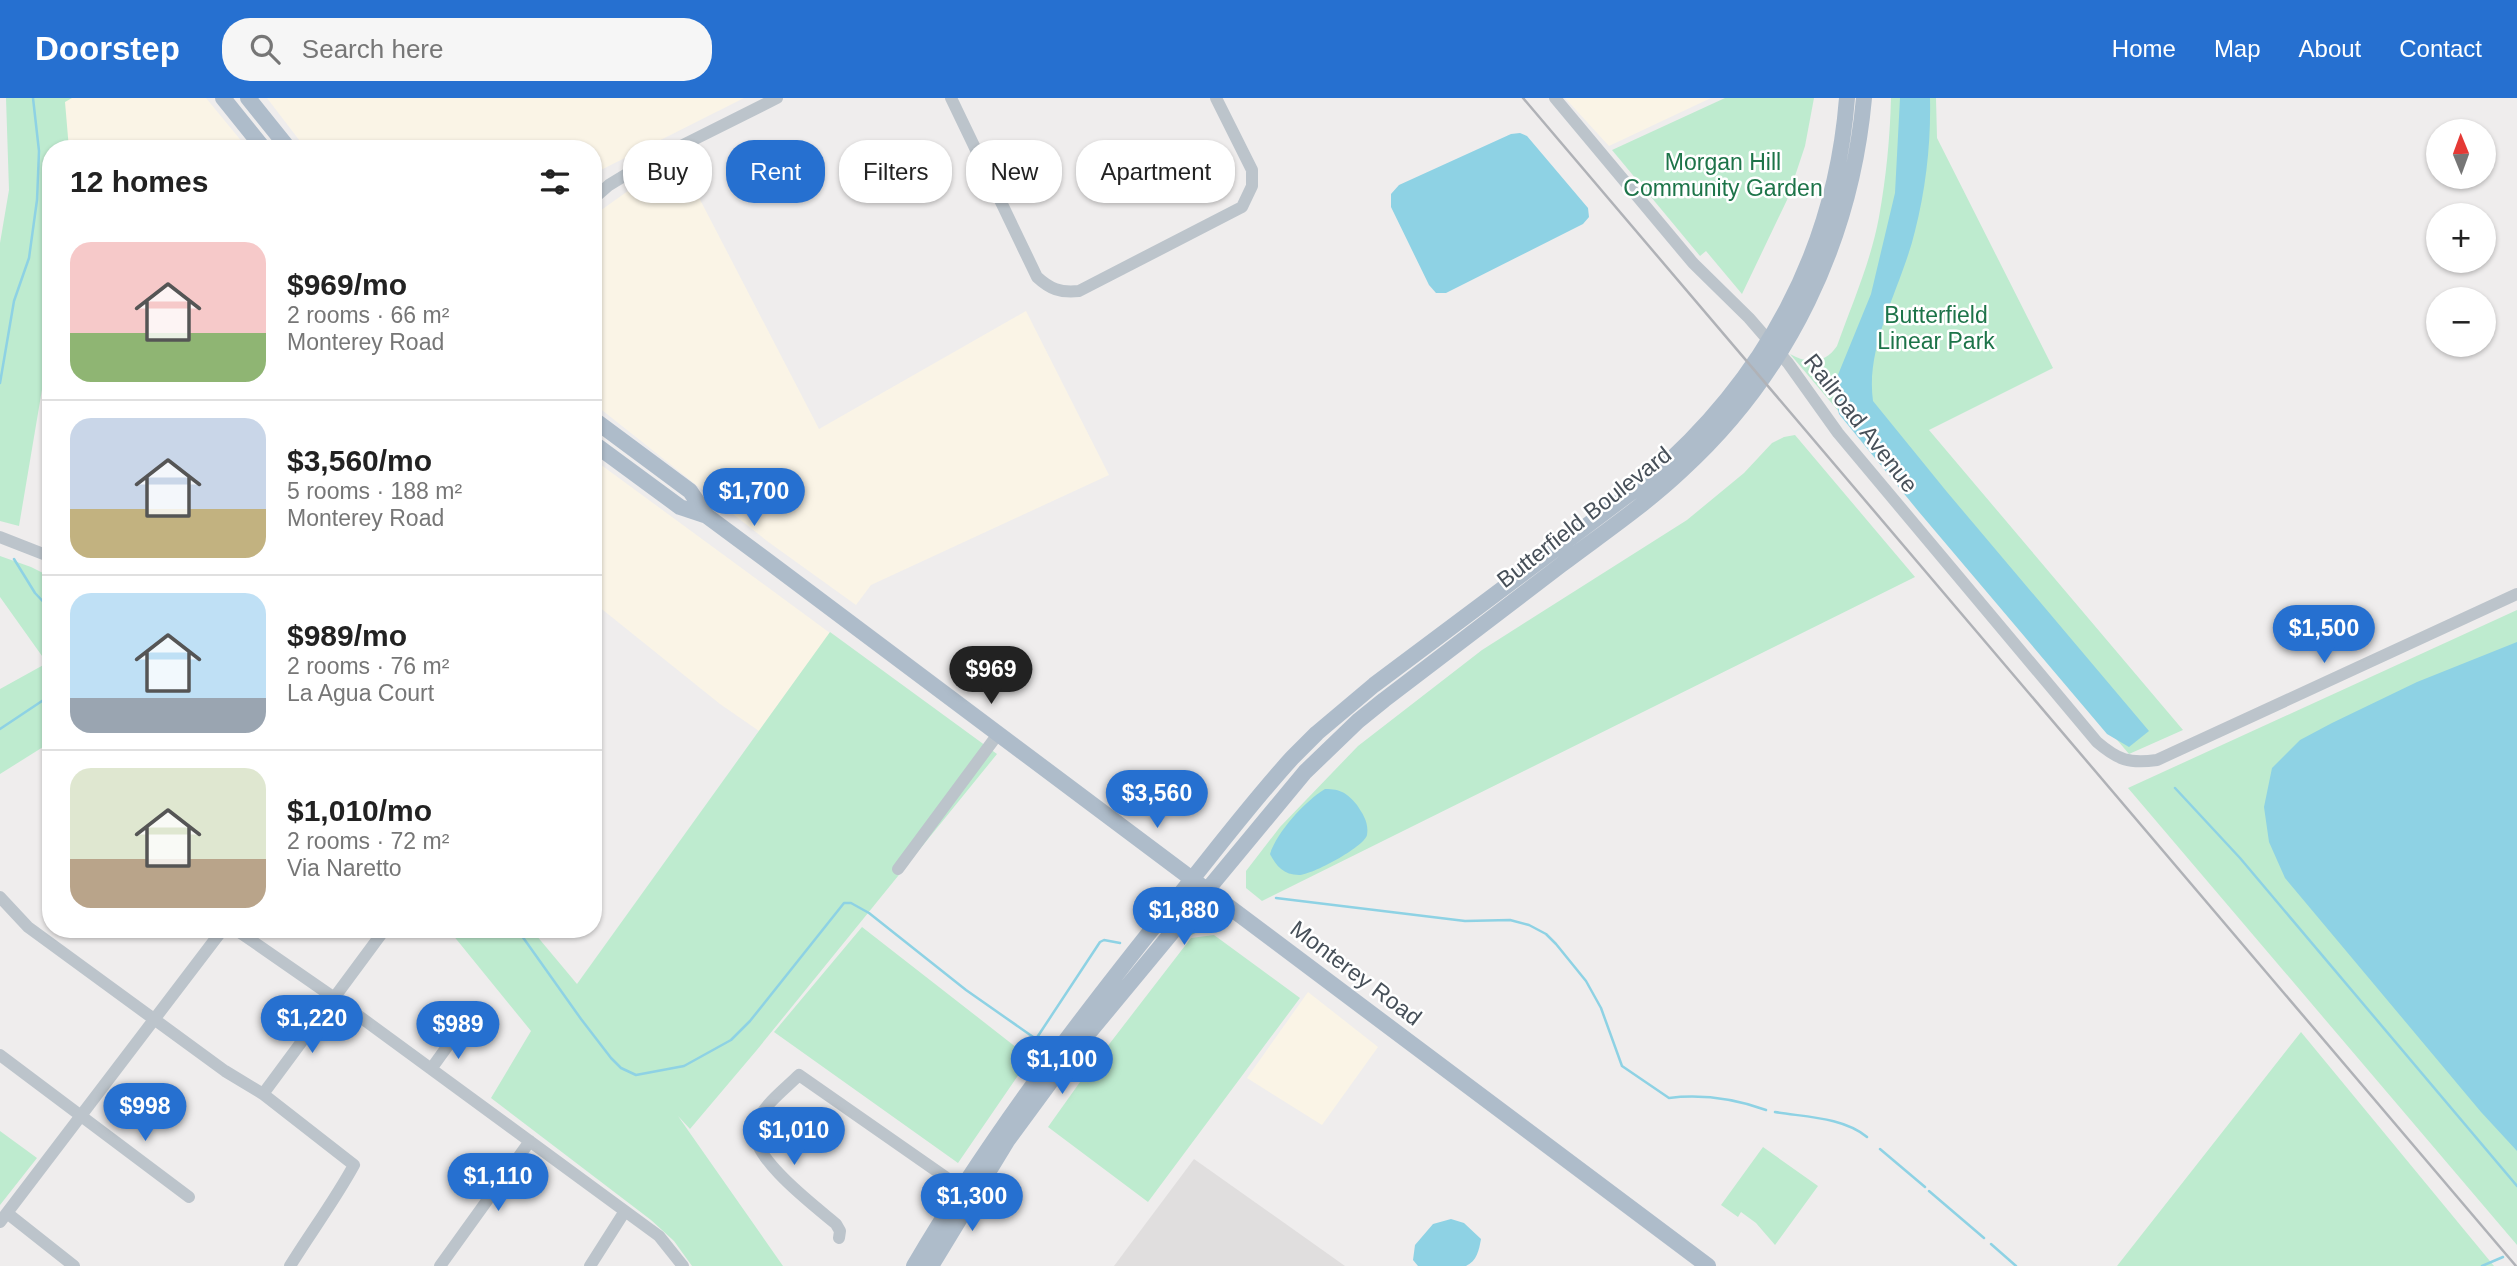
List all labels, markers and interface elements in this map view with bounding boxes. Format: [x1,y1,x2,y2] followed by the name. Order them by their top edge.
[222,18,712,81] search box
[35,30,180,67] text: Doorstep
[246,30,284,68] icon: search
[302,34,444,64] text: Search here
[2112,35,2176,62] text: Home
[2214,35,2261,62] text: Map
[2299,35,2361,62] text: About
[2399,35,2482,62] text: Contact
[2426,119,2496,189] north arrow
[2426,119,2496,357] map controls
[623,140,712,203] chip: Buy
[726,140,825,203] chip: Rent
[839,140,952,203] chip: Filters
[966,140,1062,203] chip: New
[1076,140,1235,203] chip: Apartment
[1623,149,1823,201] park label: Morgan Hill Community Garden
[536,163,574,201] icon: filters
[70,165,208,198] text: 12 homes
[2426,203,2496,273] button: +
[287,268,407,301] text: $969/mo
[126,270,210,354] icon: home
[2426,287,2496,357] button: −
[287,302,449,328] text: 2 rooms · 66 m²
[1877,302,1995,354] park label: Butterfield Linear Park
[287,329,444,355] text: Monterey Road
[1799,349,1923,497] street label: Railroad Avenue
[1492,441,1676,593] street label: Butterfield Boulevard
[287,444,432,477] text: $3,560/mo
[126,446,210,530] icon: home
[697,468,811,528] pin: $1,700
[287,478,462,504] text: 5 rooms · 188 m²
[719,478,789,504] text: $1,700
[287,505,444,531] text: Monterey Road
[2267,606,2381,665] pin: $1,500
[2289,615,2359,641] text: $1,500
[287,619,407,652] text: $989/mo
[126,621,210,705] icon: home
[950,646,1032,706] pin: $969
[287,653,449,679] text: 2 rooms · 76 m²
[965,656,1017,682] text: $969
[287,680,434,706] text: La Agua Court
[1100,770,1214,830] pin: $3,560
[1122,780,1192,806] text: $3,560
[287,794,432,827] text: $1,010/mo
[126,796,210,880] icon: home
[287,828,449,854] text: 2 rooms · 72 m²
[287,855,402,881] text: Via Naretto
[1127,888,1241,947] pin: $1,880
[1149,897,1219,923] text: $1,880
[1285,915,1427,1031] street label: Monterey Road
[255,996,369,1055] pin: $1,220
[417,1002,499,1061] pin: $989
[277,1005,347,1031] text: $1,220
[432,1011,484,1037] text: $989
[1005,1037,1119,1096] pin: $1,100
[1027,1046,1097,1072] text: $1,100
[104,1084,186,1143] pin: $998
[119,1093,171,1119] text: $998
[737,1108,851,1167] pin: $1,010
[759,1117,829,1143] text: $1,010
[441,1154,555,1213] pin: $1,110
[463,1163,533,1189] text: $1,110
[915,1174,1029,1233] pin: $1,300
[937,1183,1007,1209] text: $1,300

